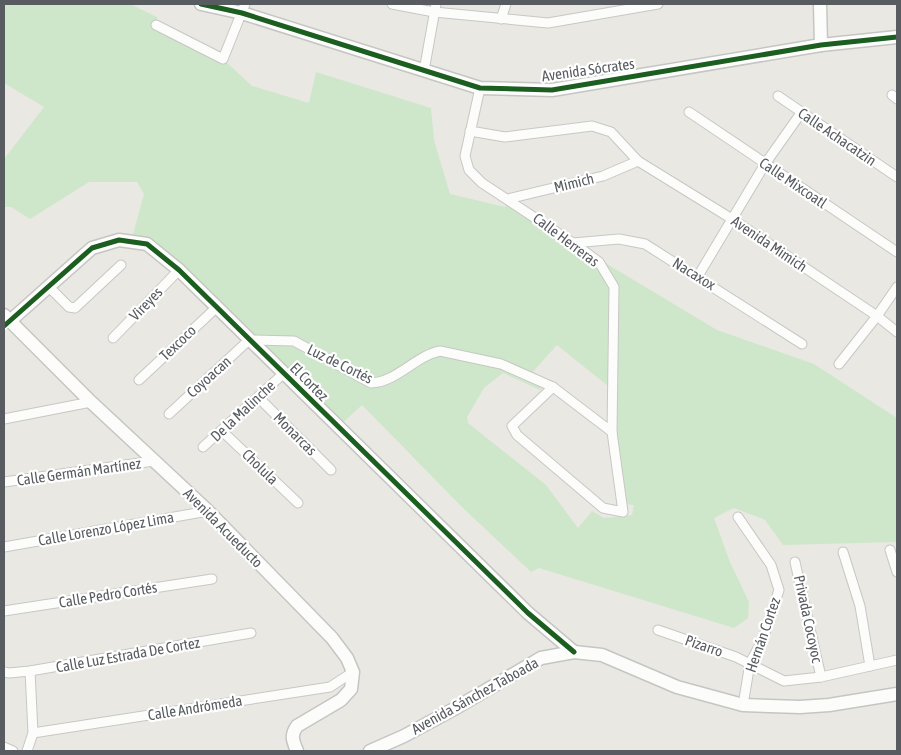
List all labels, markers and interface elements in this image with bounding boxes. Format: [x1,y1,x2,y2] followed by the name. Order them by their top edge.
[541,55,635,84] street label: Avenida Sócrates
[795,104,880,169] street label: Calle Achacatzin
[756,154,830,211] street label: Calle Mixcoatl
[552,169,596,196] street label: Mimich
[530,209,603,270] street label: Calle Herreras
[728,212,810,275] street label: Avenida Mimich
[670,254,719,293] street label: Nacaxox
[126,283,166,324] street label: Vireyes
[156,321,199,364] street label: Texcoco
[305,340,376,387] street label: Luz de Cortés
[183,352,234,401] street label: Coyoacan
[287,359,332,405] street label: El Cortez
[207,376,278,445] street label: De la Malinche
[270,409,320,459] street label: Monarcas
[239,446,282,488] street label: Cholula
[16,454,143,489] street label: Calle Germán Martínez
[180,484,267,571] street label: Avenida Acueducto
[37,508,175,549] street label: Calle Lorenzo López Lima
[791,573,826,665] street label: Privada Cocoyoc
[58,578,158,611] street label: Calle Pedro Cortés
[742,595,783,674] street label: Hernán Cortez
[683,631,725,660] street label: Pizarro
[55,633,202,676] street label: Calle Luz Estrada De Cortez
[408,654,541,738] street label: Avenida Sánchez Taboada
[147,692,243,723] street label: Calle Andrómeda

